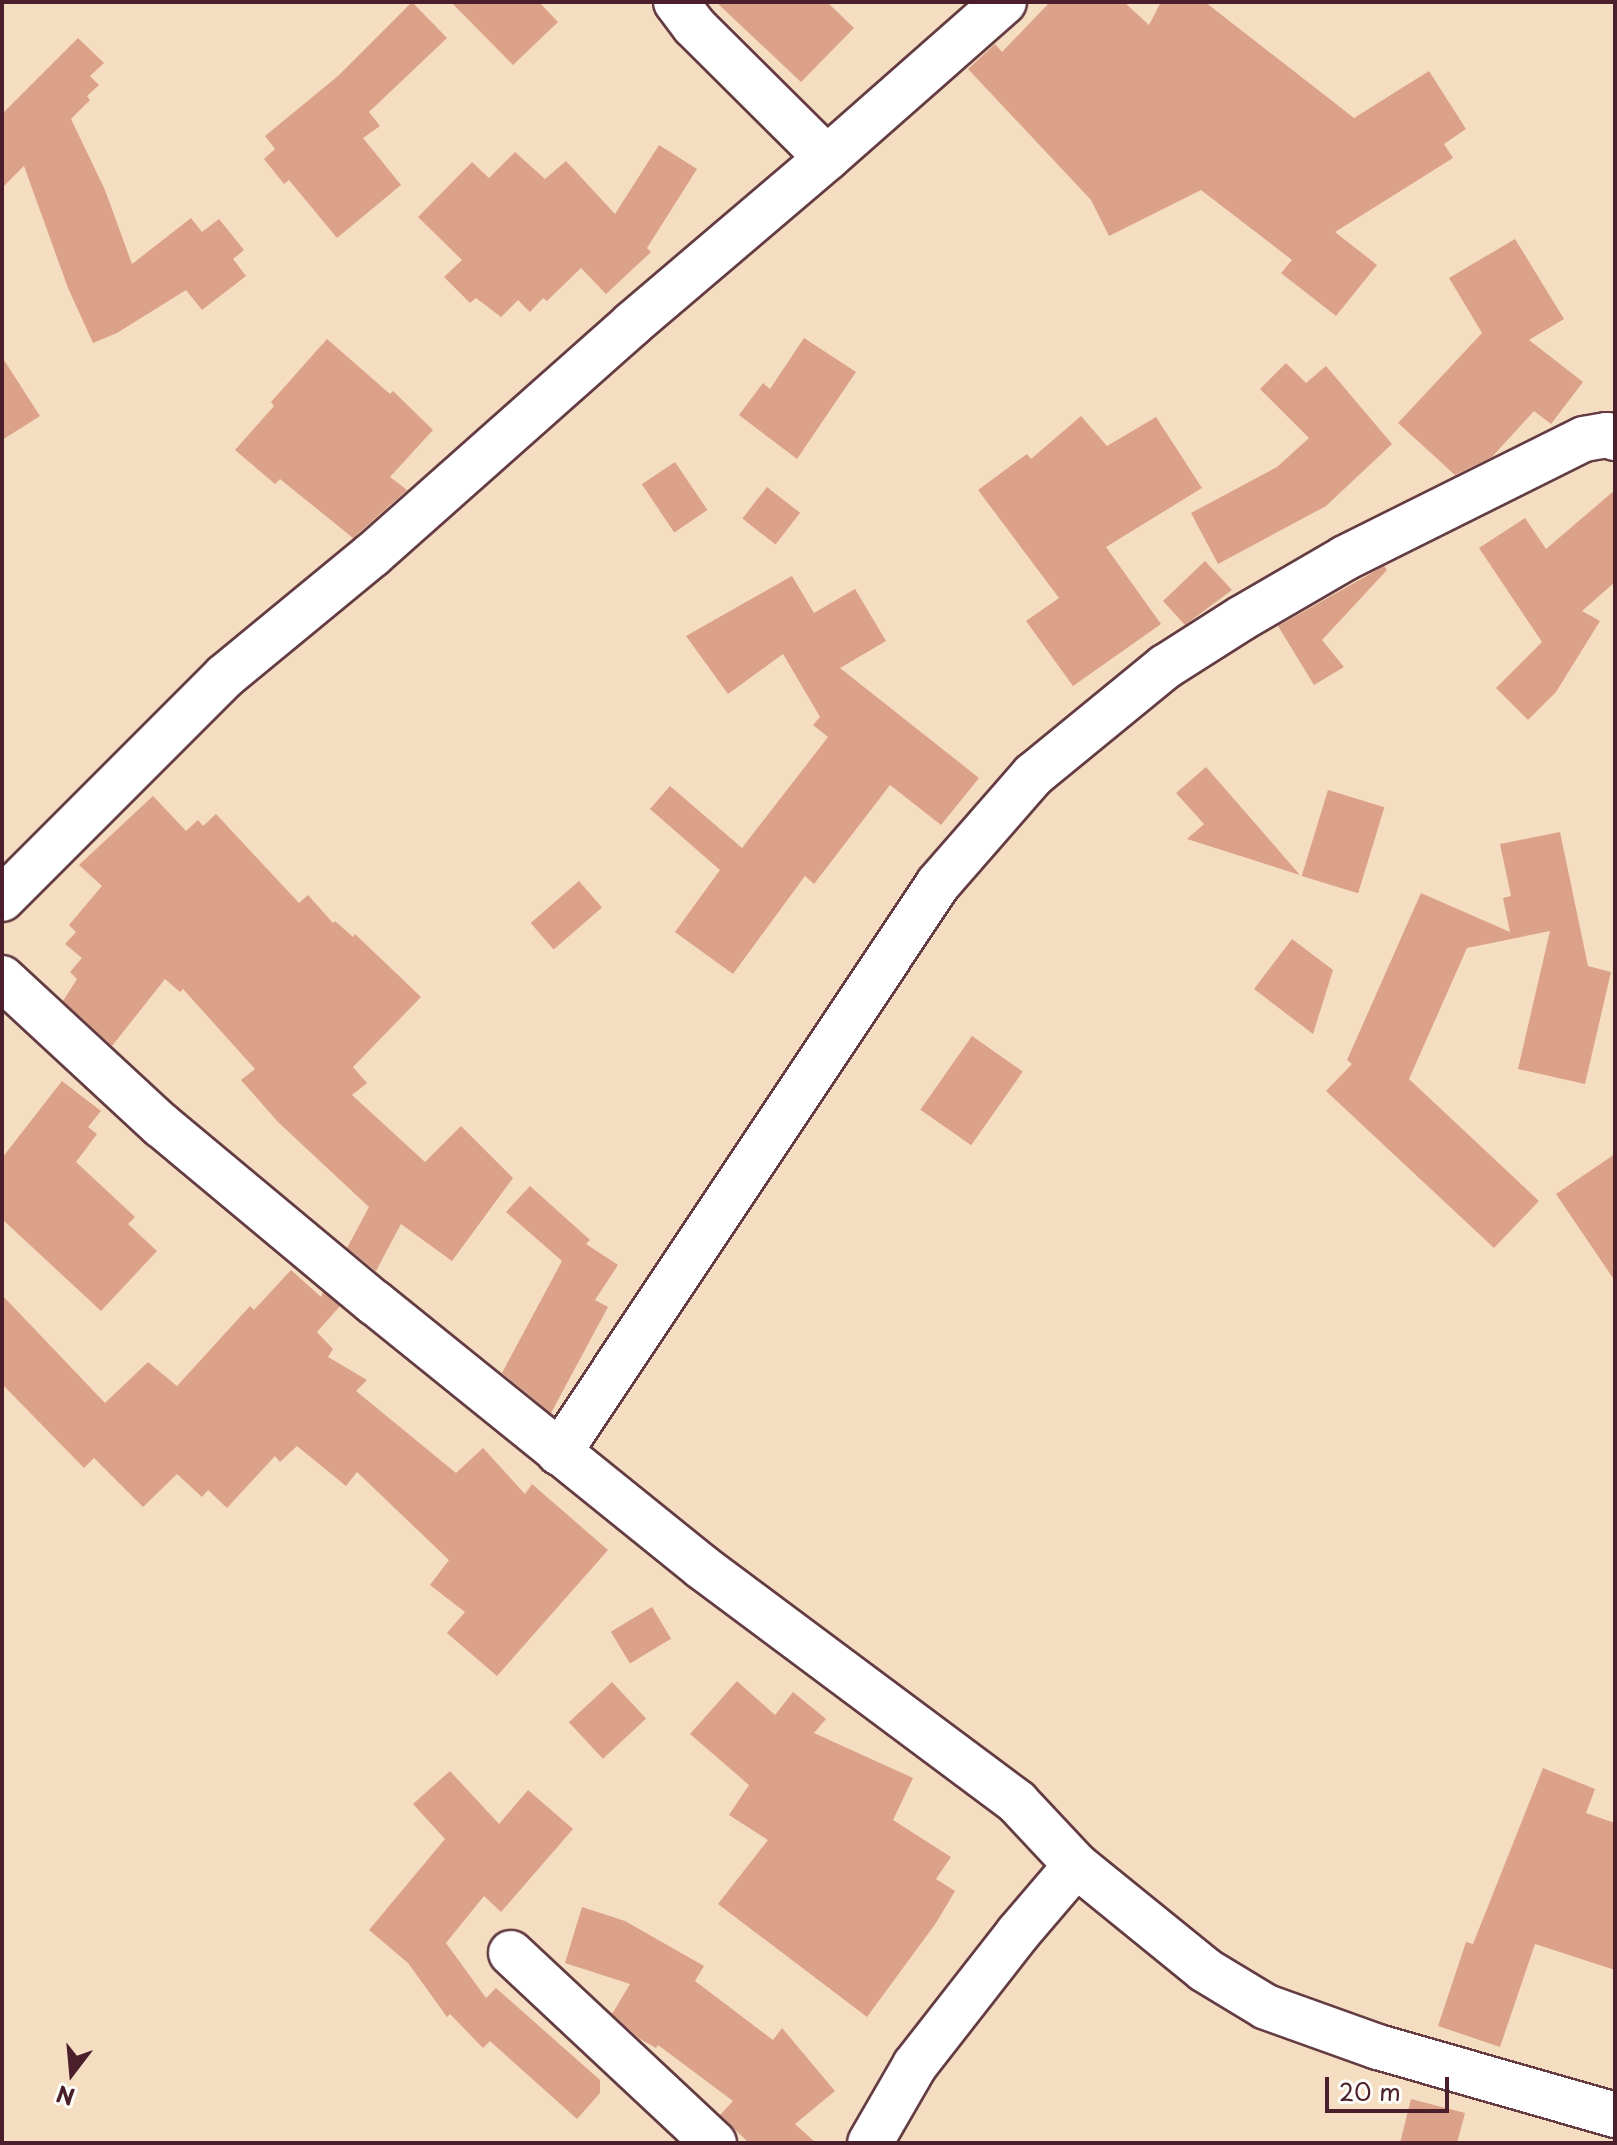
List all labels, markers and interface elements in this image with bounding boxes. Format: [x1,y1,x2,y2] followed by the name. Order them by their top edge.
[32,2033,112,2113] north arrow
[1329,2061,1453,2111] scale bar
[1339,2073,1401,2109] text: 20 m
[52,2078,78,2115] text: N

